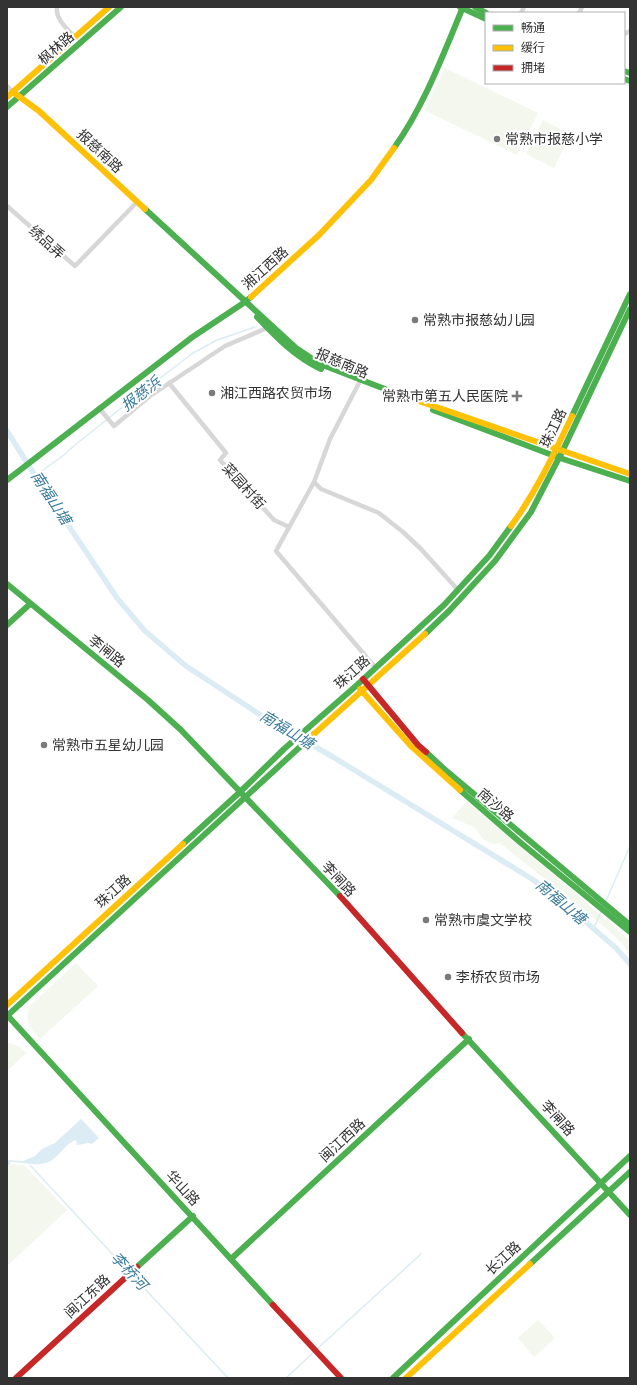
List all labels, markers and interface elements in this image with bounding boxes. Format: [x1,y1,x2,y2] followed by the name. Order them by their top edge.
[485,12,625,84] legend
[521,20,545,35] text: 畅通
[34,27,78,69] street label: 枫林路
[521,40,545,55] text: 缓行
[521,60,545,75] text: 拥堵
[73,125,127,177] street label: 报慈南路
[505,130,603,148] place label: 常熟市报慈小学
[492,134,502,144] marker: 常熟市报慈小学
[25,221,69,263] street label: 绣品弄
[238,243,292,293] street label: 湘江西路
[423,311,535,329] place label: 常熟市报慈幼儿园
[410,315,420,325] marker: 常熟市报慈幼儿园
[313,344,371,382] street label: 报慈南路
[117,371,166,415] water label: 报慈浜
[220,384,332,402] place label: 湘江西路农贸市场
[382,387,508,405] place label: 常熟市第五人民医院
[207,388,217,398] marker: 湘江西路农贸市场
[511,390,523,402] marker: 常熟市第五人民医院
[536,405,570,451] street label: 珠江路
[219,459,269,513] street label: 菜园村街
[27,467,77,531] water label: 南福山塘
[85,631,129,671] street label: 李闸路
[330,651,374,693] street label: 珠江路
[257,706,320,755] water label: 南福山塘
[52,736,164,754] place label: 常熟市五星幼儿园
[39,740,49,750] marker: 常熟市五星幼儿园
[474,784,518,826] street label: 南沙路
[318,858,360,900] street label: 李闸路
[91,870,135,912] street label: 珠江路
[532,875,593,930] water label: 南福山塘
[434,911,532,929] place label: 常熟市虞文学校
[421,915,431,925] marker: 常熟市虞文学校
[456,968,540,986] place label: 李桥农贸市场
[443,972,453,982] marker: 李桥农贸市场
[537,1096,579,1140] street label: 李闸路
[315,1114,369,1166] street label: 闽江西路
[162,1167,204,1209] street label: 华山路
[482,1237,524,1279] street label: 长江路
[107,1248,154,1296] water label: 李桥河
[60,1270,114,1322] street label: 闽江东路

